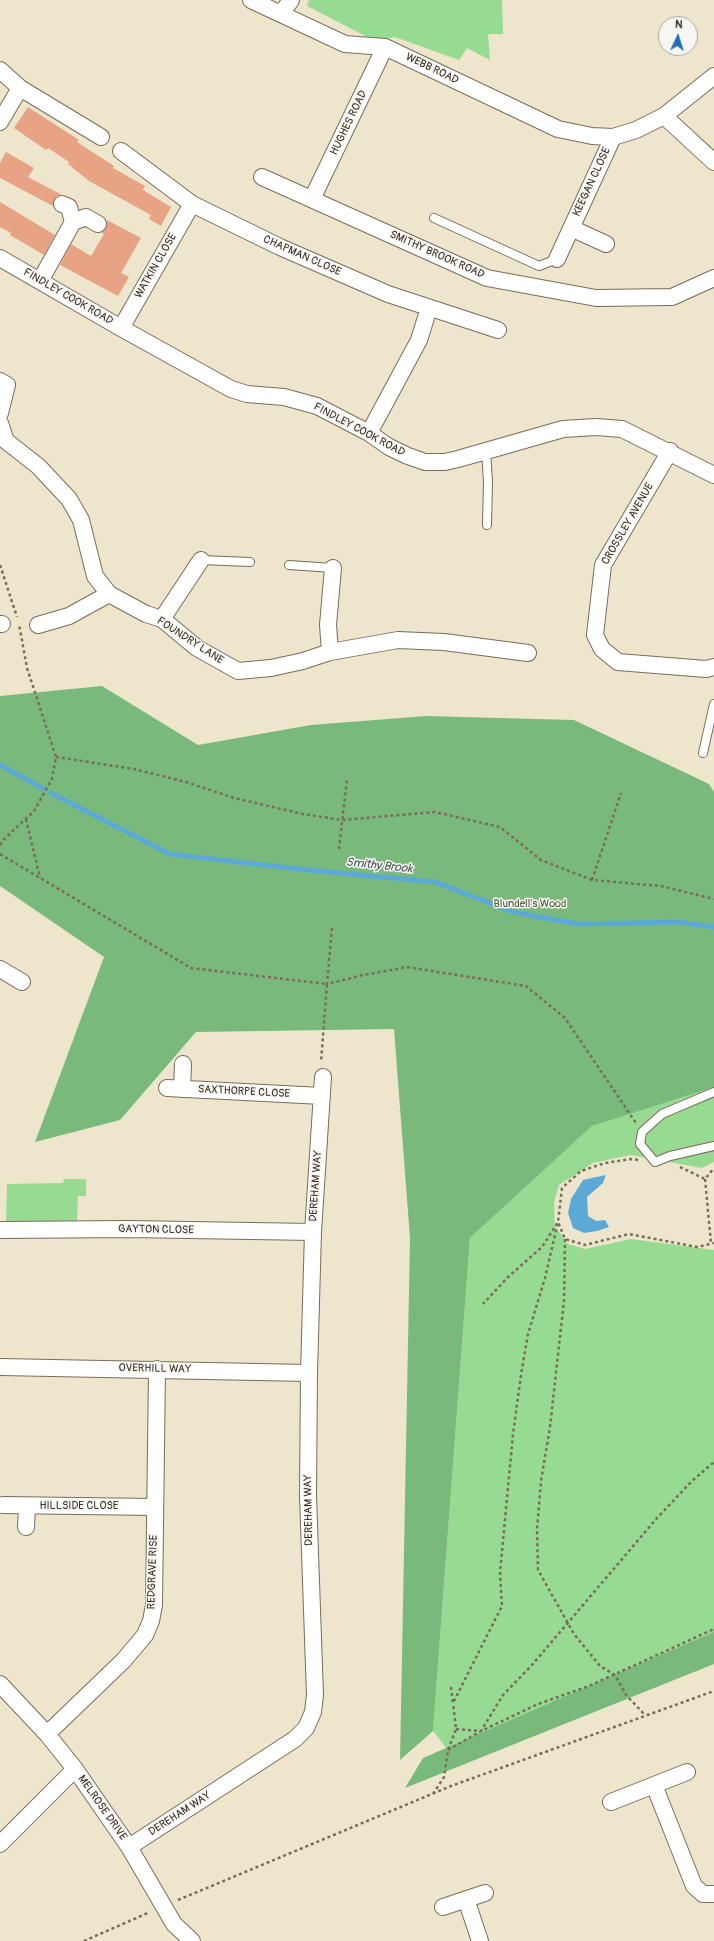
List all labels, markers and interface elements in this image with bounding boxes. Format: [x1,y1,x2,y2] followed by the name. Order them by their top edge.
[658,16,698,56] north arrow
[675,18,683,31] text: N
[403,50,461,88] street label: WEBB ROAD
[328,89,370,157] street label: HUGHES ROAD
[570,145,614,219] street label: KEEGAN CLOSE
[388,228,486,282] street label: SMITHY BROOK ROAD
[132,231,180,301] street label: WATKIN CLOSE
[261,233,343,279] street label: CHAPMAN CLOSE
[21,266,115,328] street label: FINDLEY COOK ROAD
[311,400,407,460] street label: FINDLEY COOK ROAD
[599,481,657,567] street label: CROSSLEY AVENUE
[154,615,226,667] street label: FOUNDRY LANE
[345,855,413,877] water label: Smithy Brook
[494,897,566,911] park label: Blundell's Wood
[197,1083,291,1101] street label: SAXTHORPE CLOSE
[307,1150,325,1222] street label: DEREHAM WAY
[118,1223,194,1237] street label: GAYTON CLOSE
[118,1362,192,1376] street label: OVERHILL WAY
[302,1474,316,1546] street label: DEREHAM WAY
[39,1499,119,1513] street label: HILLSIDE CLOSE
[145,1534,161,1610] street label: REDGRAVE RISE
[75,1773,129,1843] street label: MELROSE DRIVE
[146,1789,214,1839] street label: DEREHAM WAY

